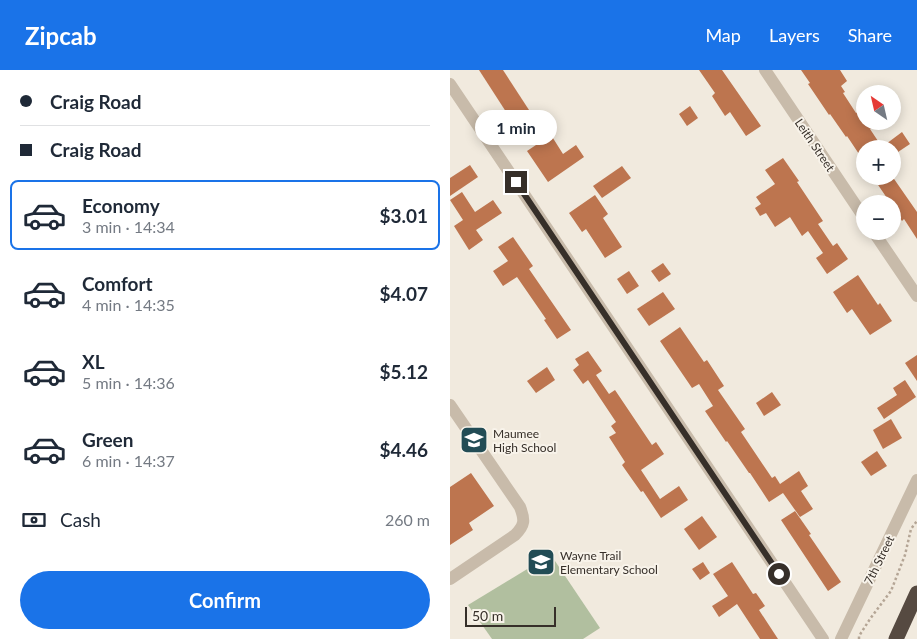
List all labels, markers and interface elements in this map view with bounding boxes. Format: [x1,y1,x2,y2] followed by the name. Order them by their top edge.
[25,21,97,50] text: Zipcab
[705,24,741,46] text: Map
[769,24,820,46] text: Layers
[848,24,892,46] text: Share
[856,85,901,130] north arrow
[856,85,901,240] map controls
[50,90,142,113] text: Craig Road
[475,109,557,144] callout: 1 min
[792,116,839,175] street label: Leith Street
[496,118,536,137] text: 1 min
[50,138,142,161] text: Craig Road
[856,140,901,185] button: +
[505,171,527,193] route end
[22,193,67,238] icon: car
[82,194,160,217] text: Economy
[856,195,901,240] button: −
[379,204,428,227] text: $3.01
[82,217,175,236] text: 3 min · 14:34
[22,271,67,316] icon: car
[82,272,153,295] text: Comfort
[379,282,428,305] text: $4.07
[82,295,175,314] text: 4 min · 14:35
[22,349,67,394] icon: car
[82,350,105,373] text: XL
[379,360,428,383] text: $5.12
[82,373,175,392] text: 5 min · 14:36
[459,425,489,455] school or university icon: Maumee High School
[493,426,556,455] place label: Maumee High School
[22,427,67,472] icon: car
[82,428,133,451] text: Green
[379,438,428,461] text: $4.46
[82,451,175,470] text: 6 min · 14:37
[20,506,48,534] icon: cash
[60,508,101,531] text: Cash
[385,510,430,529] text: 260 m
[861,532,898,587] street label: 7th Street
[526,547,556,577] school or university icon: Wayne Trail Elementary School
[560,548,658,577] place label: Wayne Trail Elementary School
[768,563,790,585] route start
[20,571,430,629] button: Confirm
[465,604,556,627] scale bar
[472,607,503,624] text: 50 m

